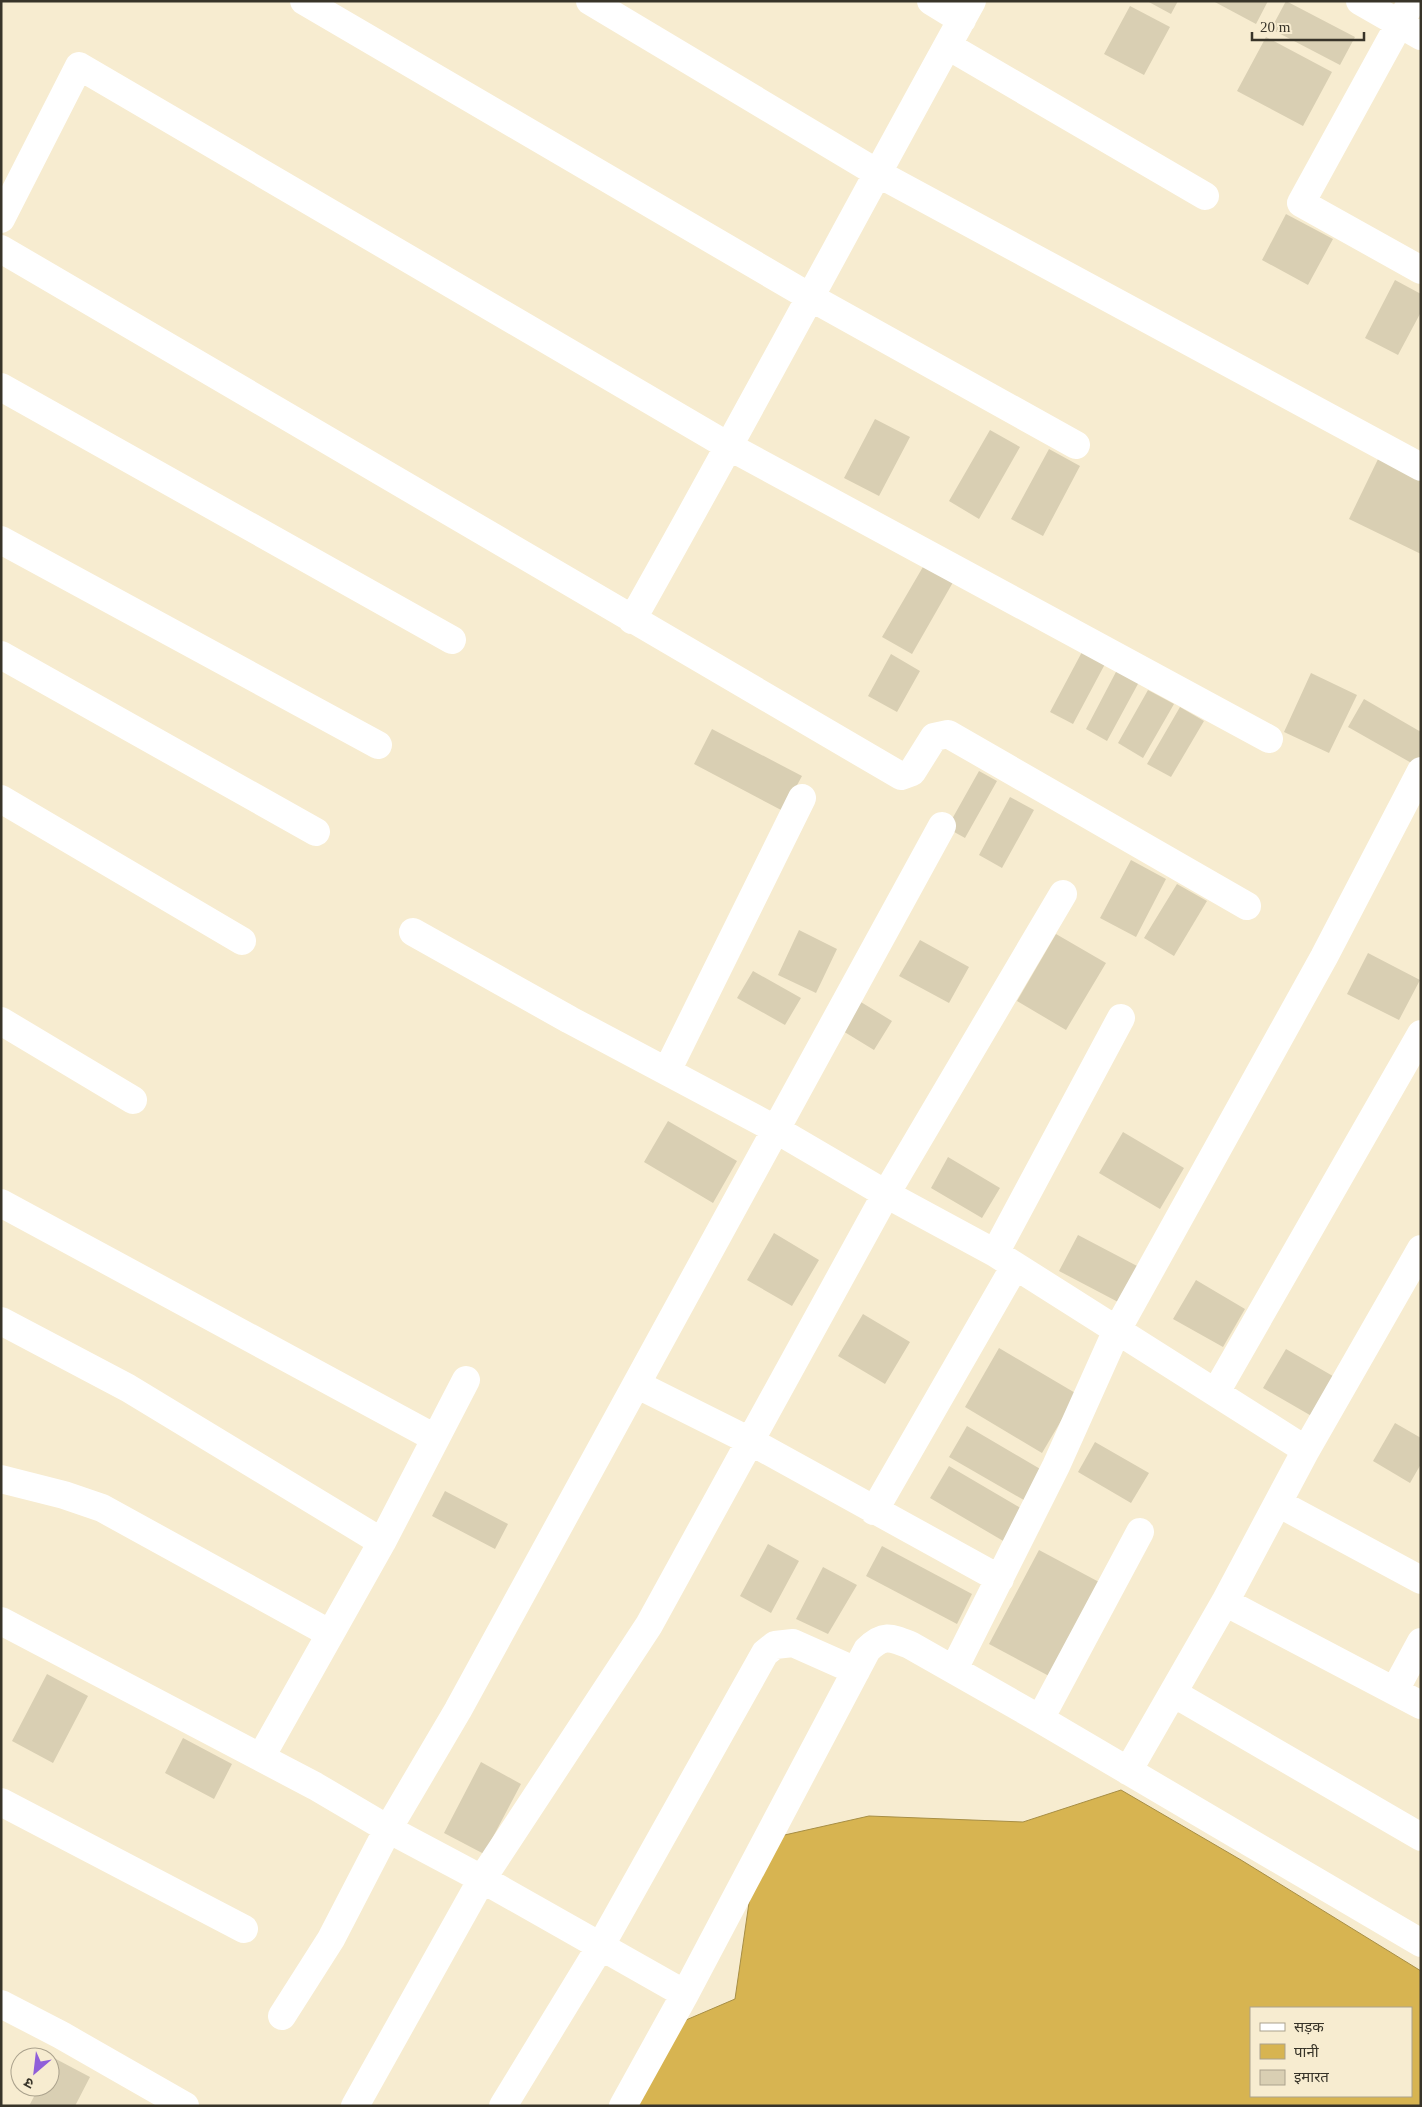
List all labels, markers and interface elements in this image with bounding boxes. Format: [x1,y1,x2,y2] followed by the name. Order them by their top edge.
[1252,10,1364,42] scale bar
[1260,19,1291,35] text: 20 m
[1250,2007,1412,2097] legend
[1294,2019,1324,2035] text: सड़क
[1294,2044,1320,2060] text: पानी
[10,2047,60,2097] north arrow
[1294,2069,1329,2085] text: इमारत
[21,2074,36,2092] text: उ

